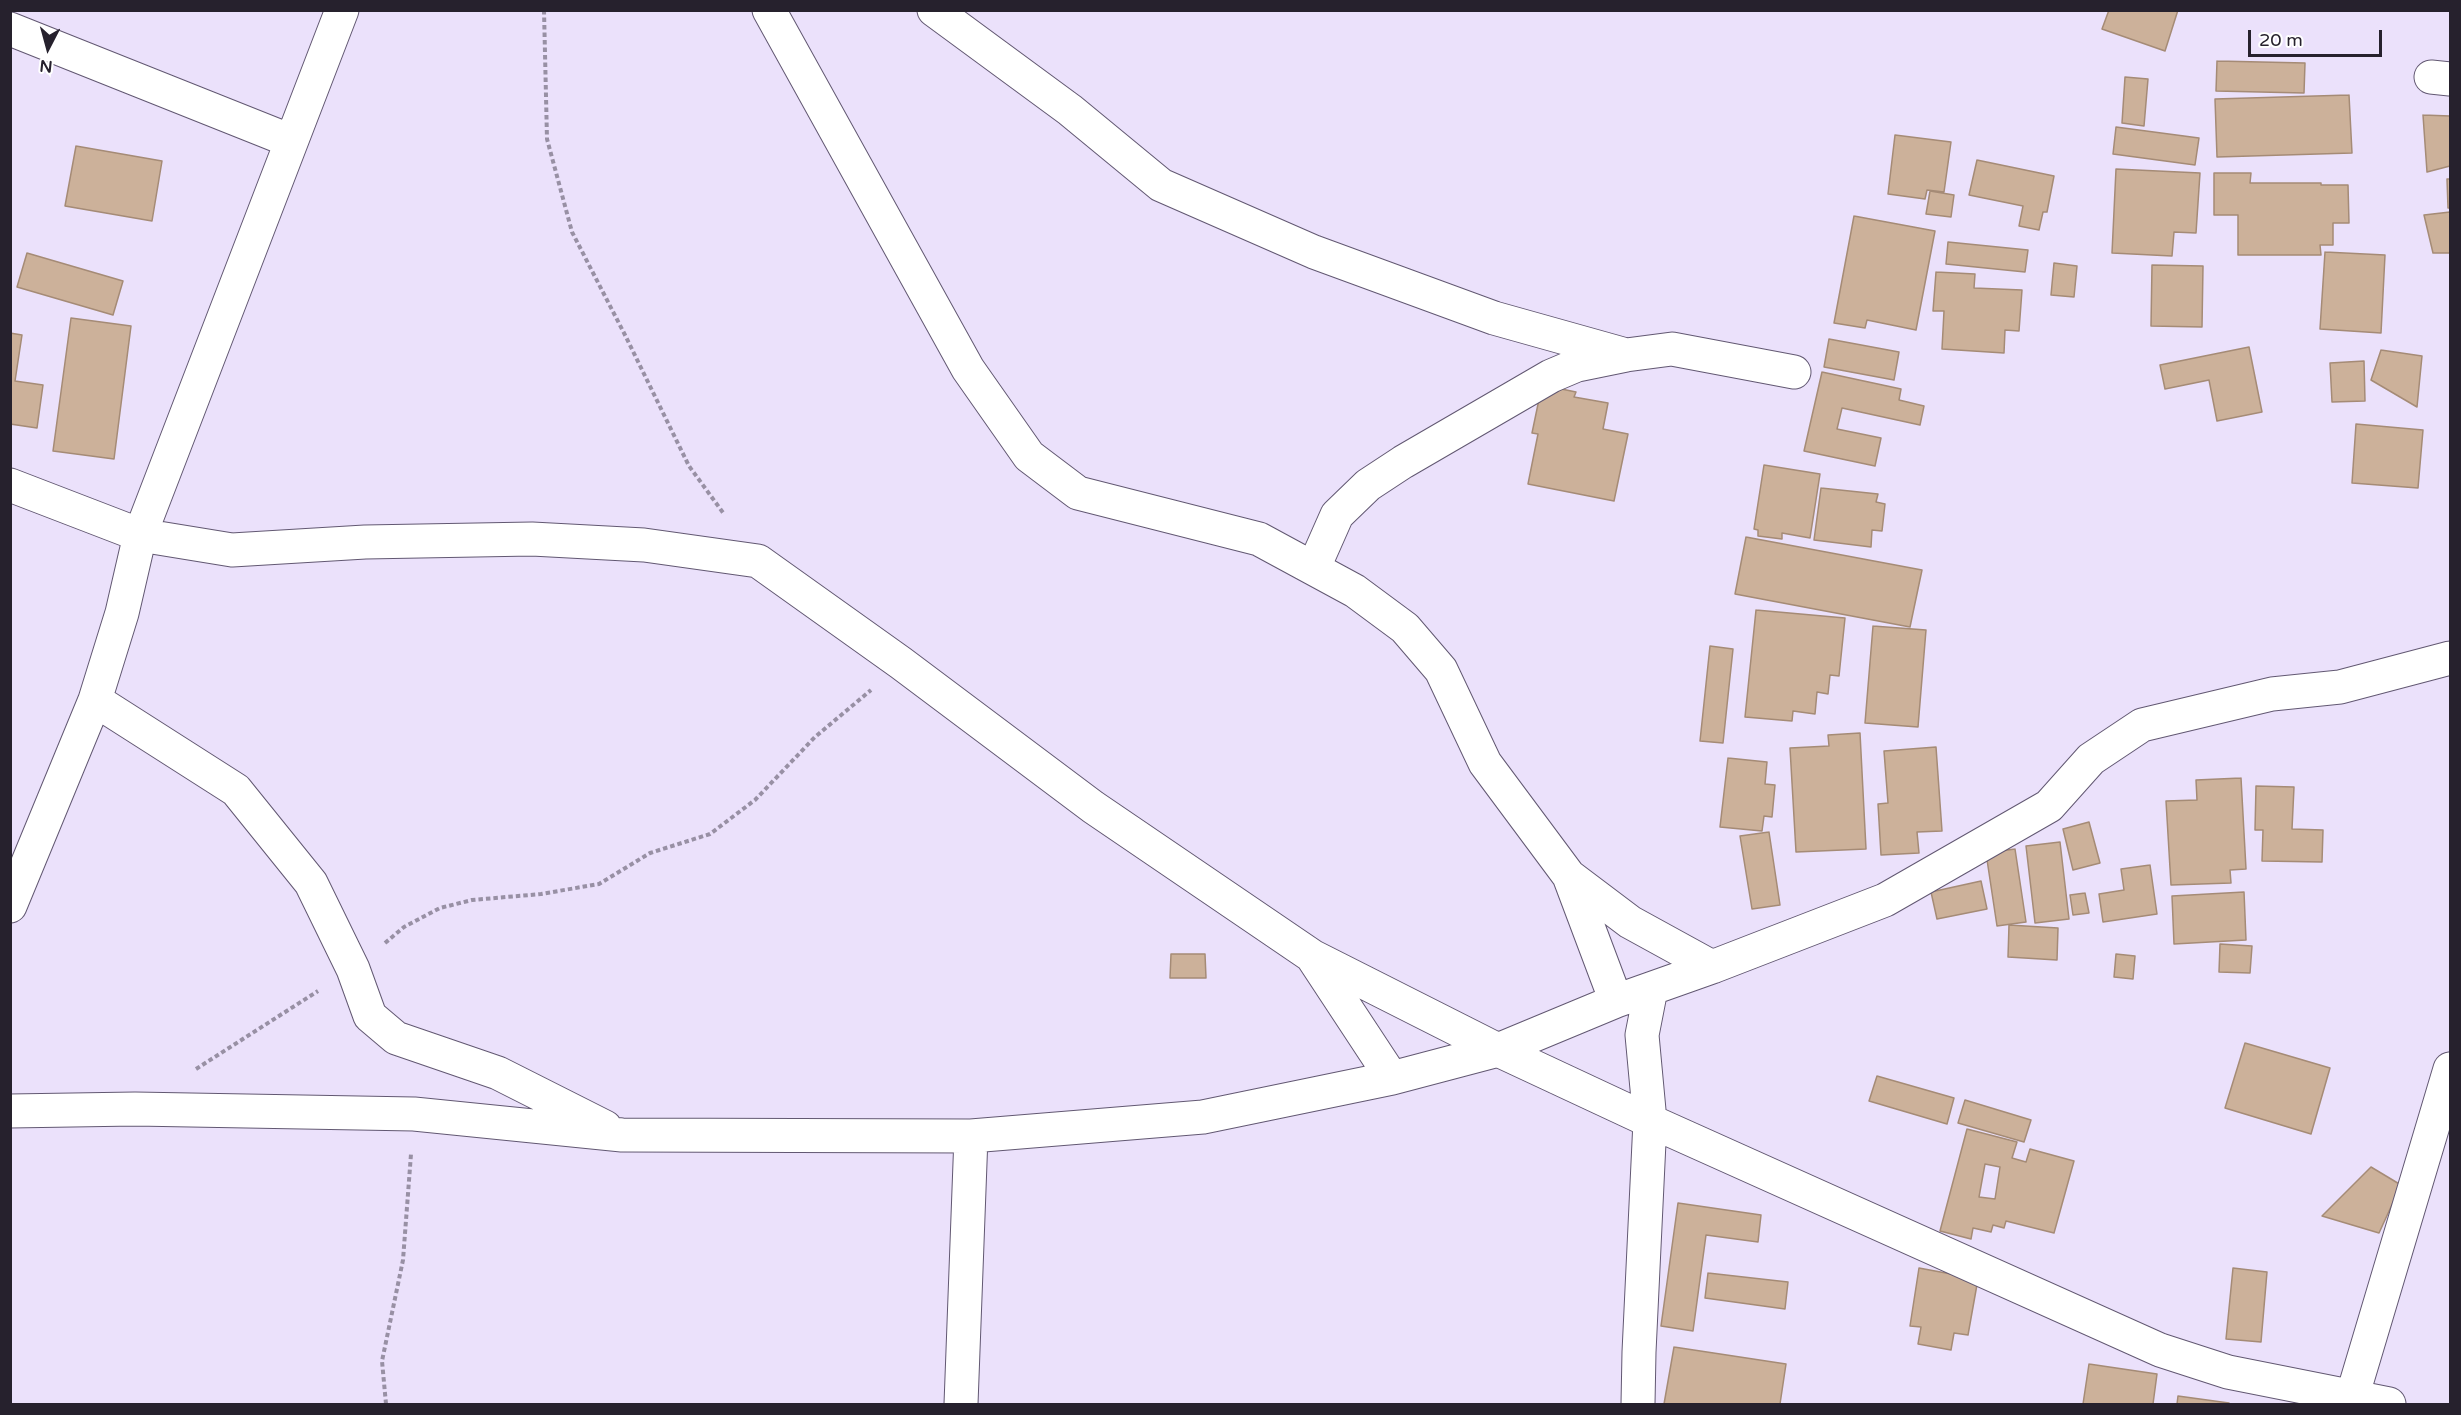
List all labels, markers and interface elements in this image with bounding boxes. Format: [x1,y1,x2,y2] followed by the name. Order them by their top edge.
[18,18,78,78] north arrow
[2251,18,2384,56] scale bar
[2259,29,2303,51] text: 20 m
[39,55,54,77] text: N

